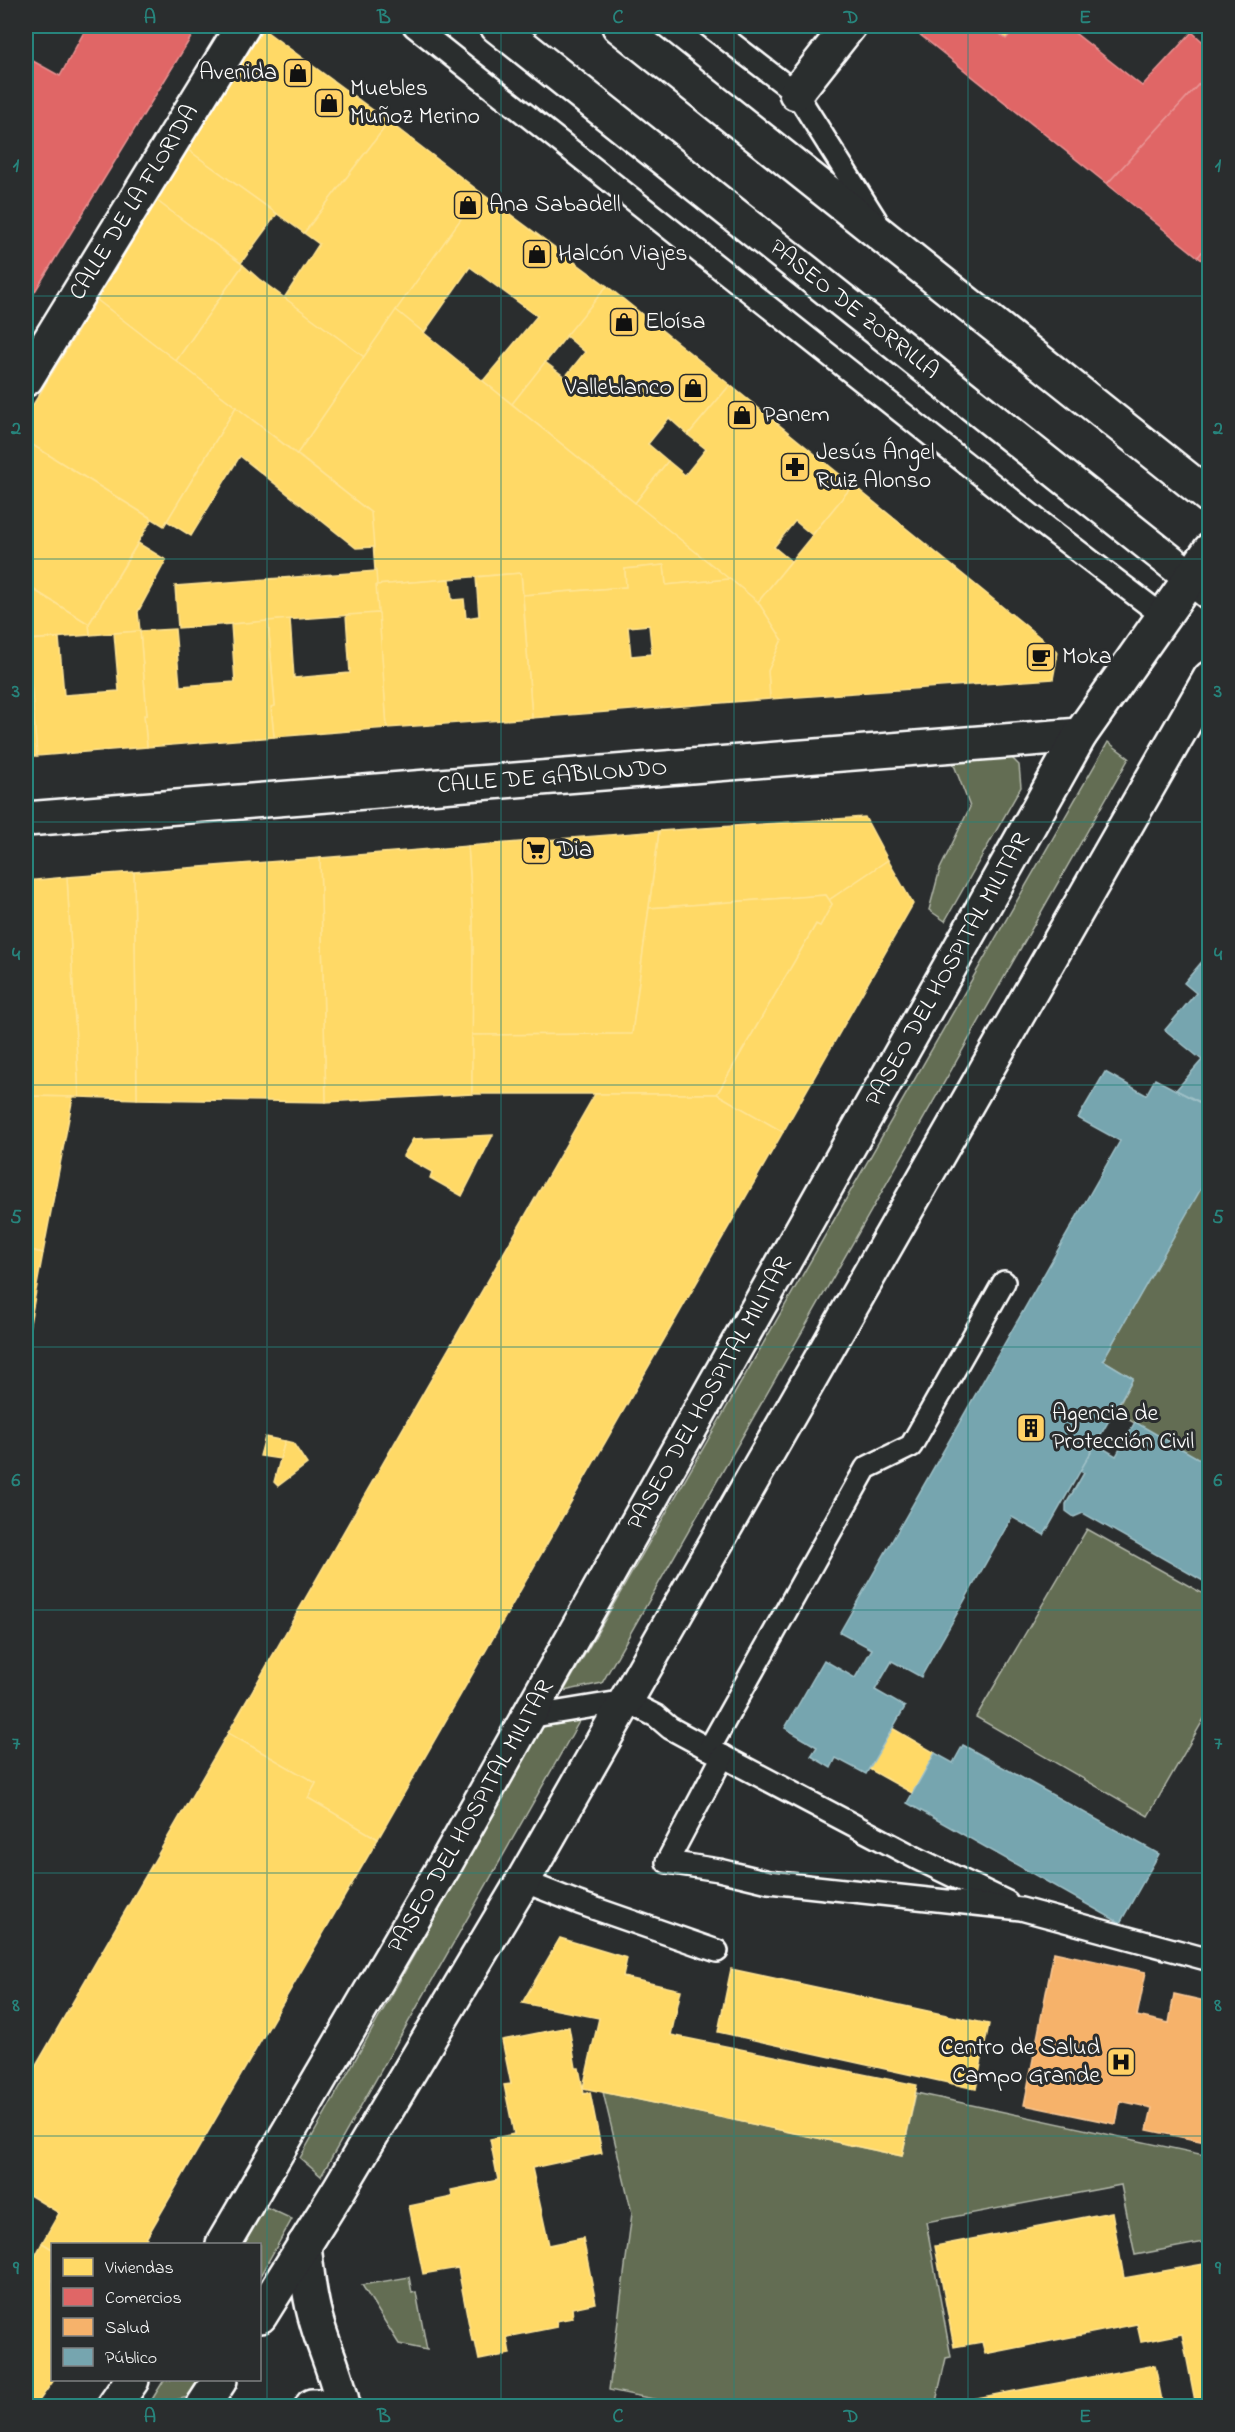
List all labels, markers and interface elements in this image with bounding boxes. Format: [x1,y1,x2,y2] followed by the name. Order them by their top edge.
[144,4,156,33] text: A
[376,4,391,33] text: B
[613,4,624,33] text: C
[843,4,858,33] text: D
[1079,4,1091,33] text: E
[199,56,277,91] place label: Avenida
[282,57,314,89] shop icon: Avenida
[350,72,480,135] place label: Muebles Muñoz Merino
[313,87,345,119] shop icon: Muebles Muñoz Merino
[61,98,208,307] street label: CALLE DE LA FLORIDA
[13,152,20,181] text: 1
[1215,152,1222,181] text: 1
[489,188,621,223] place label: Ana Sabadell
[452,189,484,221] shop icon: Ana Sabadell
[761,231,947,389] street label: PASEO DE ZORRILLA
[558,237,687,272] place label: Halcón Viajes
[521,238,553,270] shop icon: Halcón Viajes
[645,305,706,340] place label: Eloísa
[608,306,640,338] shop icon: Eloísa
[564,371,672,406] place label: Valleblanco
[677,372,709,404] shop icon: Valleblanco
[763,398,830,433] place label: Panem
[726,399,758,431] shop icon: Panem
[10,415,21,444] text: 2
[1212,415,1223,444] text: 2
[816,436,935,499] place label: Jesús Ángel Ruiz Alonso
[779,451,811,483] pharmacy icon: Jesús Ángel Ruiz Alonso
[1062,640,1112,675] place label: Moka
[1025,641,1057,673] cafe icon: Moka
[11,678,20,707] text: 3
[1213,678,1222,707] text: 3
[436,750,669,804] street label: CALLE DE GABILONDO
[857,826,1039,1113] street label: PASEO DEL HOSPITAL MILITAR
[556,833,592,868] place label: Dia
[520,834,552,866] supermarket icon: Dia
[12,941,21,970] text: 4
[1214,941,1223,970] text: 4
[10,1204,22,1233] text: 5
[1212,1204,1224,1233] text: 5
[619,1249,801,1537] street label: PASEO DEL HOSPITAL MILITAR
[1052,1397,1194,1460] place label: Agencia de Protección Civil
[1015,1412,1047,1444] building icon: Agencia de Protección Civil
[12,1467,21,1496] text: 6
[1214,1467,1223,1496] text: 6
[379,1673,563,1960] street label: PASEO DEL HOSPITAL MILITAR
[12,1730,21,1759] text: 7
[1214,1730,1223,1759] text: 7
[11,1992,20,2021] text: 8
[1213,1992,1222,2021] text: 8
[940,2031,1101,2094] place label: Centro de Salud Campo Grande
[1105,2046,1137,2078] hospital icon: Centro de Salud Campo Grande
[51,2243,261,2381] legend
[12,2255,20,2284] text: 9
[1214,2255,1222,2284] text: 9
[104,2256,174,2282] text: Viviendas
[105,2286,182,2312] text: Comercios
[105,2316,150,2342] text: Salud
[105,2346,157,2372] text: Público
[144,2403,156,2432] text: A
[376,2403,391,2432] text: B
[613,2403,624,2432] text: C
[843,2403,858,2432] text: D
[1079,2403,1091,2432] text: E

